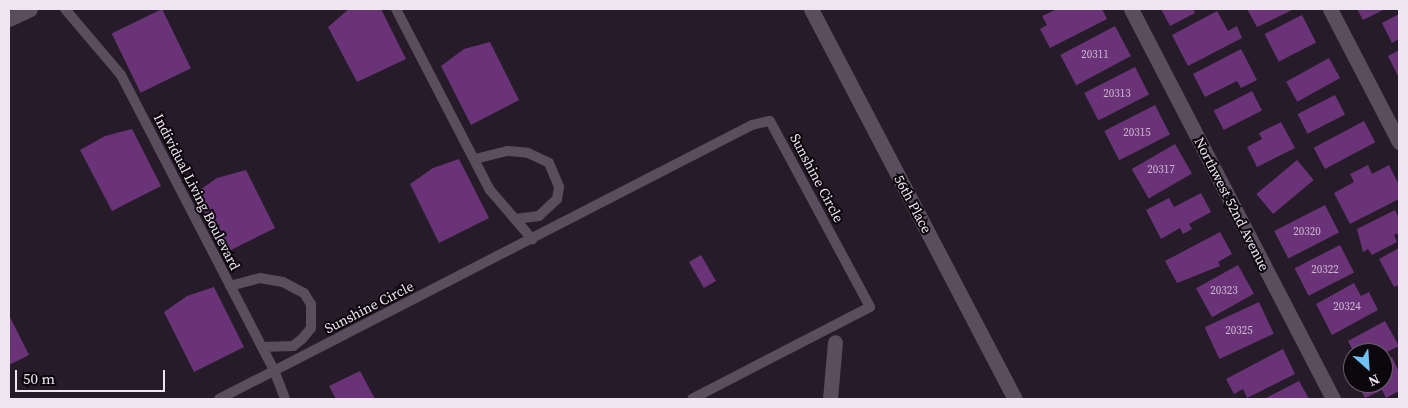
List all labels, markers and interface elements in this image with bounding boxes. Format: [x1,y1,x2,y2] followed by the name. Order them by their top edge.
[1081,48,1109,62] house number: 20311
[1103,87,1131,101] house number: 20313
[150,111,244,273] street label: Individual Living Boulevard
[1123,126,1151,140] house number: 20315
[787,131,847,225] street label: Sunshine Circle
[1191,134,1273,274] street label: Northwest 52nd Avenue
[1147,163,1175,177] house number: 20317
[891,172,935,236] street label: 56th Place
[1293,225,1321,239] house number: 20320
[1311,263,1339,277] house number: 20322
[322,277,416,337] street label: Sunshine Circle
[1210,284,1238,298] house number: 20323
[1333,300,1361,314] house number: 20324
[1225,324,1253,338] house number: 20325
[1343,343,1393,393] north arrow
[18,360,168,392] scale bar
[23,368,55,389] text: 50 m
[1365,369,1383,392] text: N

